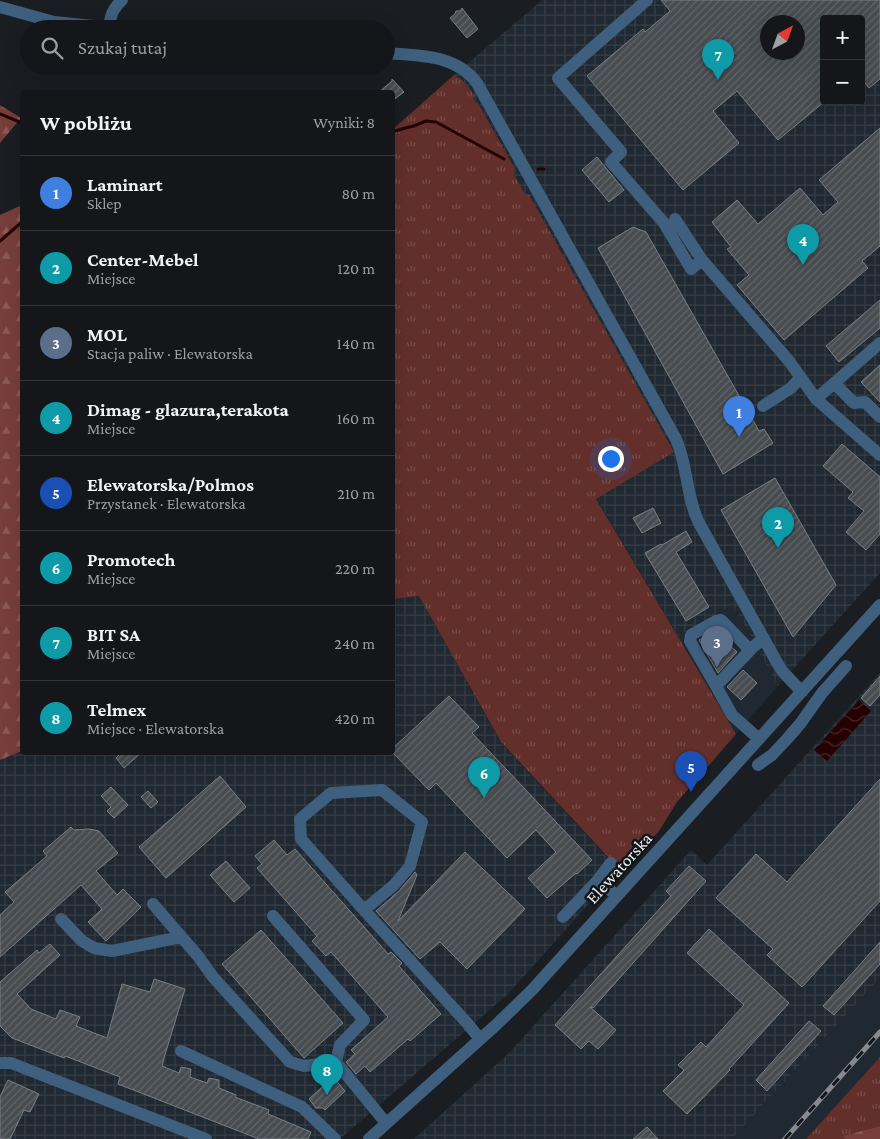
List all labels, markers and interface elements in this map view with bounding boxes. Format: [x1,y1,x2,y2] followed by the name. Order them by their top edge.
[760,15,805,60] north arrow
[820,15,865,105] map controls
[820,15,865,60] button: +
[20,20,395,75] search box
[38,34,66,62] icon: search
[78,37,167,58] text: Szukaj tutaj
[702,39,734,80] pin: 7
[820,60,865,105] button: −
[40,111,132,135] text: W pobliżu
[313,114,375,131] text: Wyniki: 8
[87,174,163,195] text: Laminart
[53,185,59,202] text: 1
[341,185,375,202] text: 80 m
[87,195,122,212] text: Sklep
[787,224,819,265] pin: 4
[87,249,199,270] text: Center-Mebel
[52,260,60,277] text: 2
[337,260,375,277] text: 120 m
[87,270,135,287] text: Miejsce
[87,324,127,345] text: MOL
[52,335,60,352] text: 3
[337,335,375,352] text: 140 m
[87,345,253,362] text: Stacja paliw · Elewatorska
[723,396,755,437] pin: 1
[87,399,289,420] text: Dimag - glazura,terakota
[52,410,60,427] text: 4
[337,410,375,427] text: 160 m
[87,420,135,437] text: Miejsce
[598,446,624,472] your location
[87,474,254,495] text: Elewatorska/Polmos
[52,485,60,502] text: 5
[337,485,375,502] text: 210 m
[87,495,246,512] text: Przystanek · Elewatorska
[762,507,794,548] pin: 2
[87,549,175,570] text: Promotech
[52,560,60,577] text: 6
[335,560,375,577] text: 220 m
[87,570,135,587] text: Miejsce
[87,624,140,645] text: BIT SA
[701,626,733,667] pin: 3
[52,635,60,652] text: 7
[334,635,375,652] text: 240 m
[87,645,135,662] text: Miejsce
[87,699,146,720] text: Telmex
[51,710,61,727] text: 8
[334,710,375,727] text: 420 m
[87,720,224,737] text: Miejsce · Elewatorska
[675,751,707,792] pin: 5
[468,757,500,798] pin: 6
[582,828,656,908] street label: Elewatorska
[311,1054,343,1095] pin: 8

